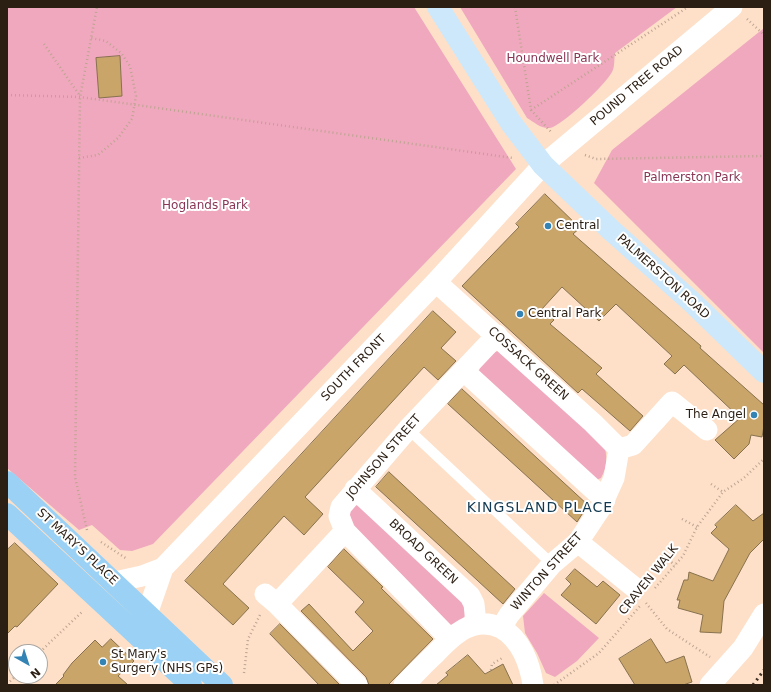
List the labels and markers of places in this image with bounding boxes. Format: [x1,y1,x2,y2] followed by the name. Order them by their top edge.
[556,219,600,233] place label: Central
[543,221,553,231] marker: Central
[528,307,601,321] place label: Central Park
[515,309,525,319] marker: Central Park
[686,408,746,422] place label: The Angel
[749,410,759,420] marker: The Angel
[111,648,223,676] place label: St Mary's Surgery (NHS GPs)
[98,657,108,667] marker: St Mary's Surgery (NHS GPs)

